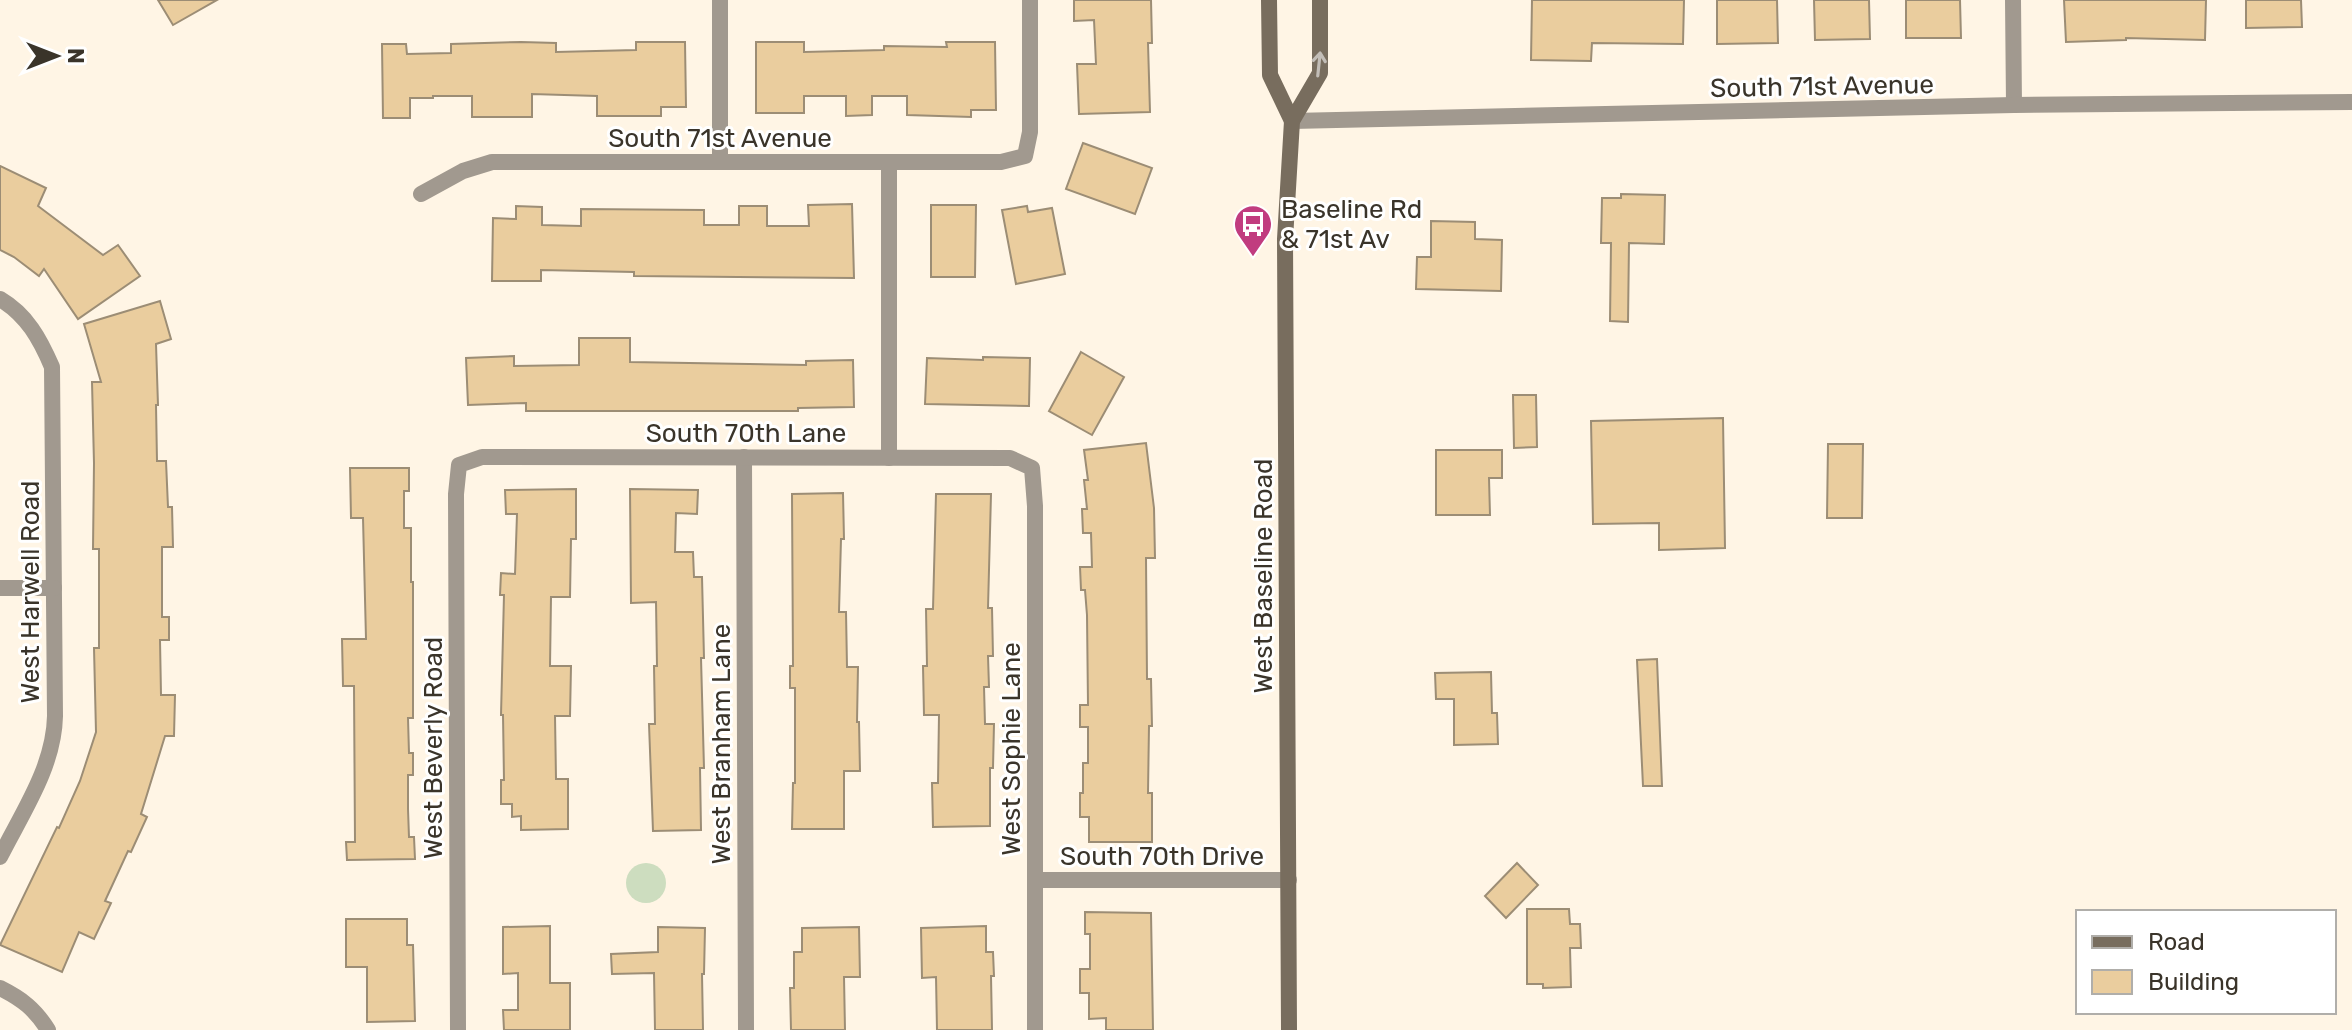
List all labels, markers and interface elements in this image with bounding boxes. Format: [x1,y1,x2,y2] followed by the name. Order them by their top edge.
[16,16,96,96] north arrow
[62,48,89,64] text: N
[1312,51,1327,78] one-way arrow
[1710,69,1934,104] street label: South 71st Avenue
[608,123,832,154] street label: South 71st Avenue
[1281,194,1422,255] place label: Baseline Rd & 71st Av
[1232,203,1274,258] bus stop icon: Baseline Rd & 71st Av
[646,418,846,449] street label: South 70th Lane
[1248,458,1279,694] street label: West Baseline Road
[15,480,46,704] street label: West Harwell Road
[706,624,737,864] street label: West Branham Lane
[418,637,449,859] street label: West Beverly Road
[996,642,1027,856] street label: West Sophie Lane
[1060,841,1264,872] street label: South 70th Drive
[2076,910,2336,1014] legend
[2148,928,2205,956] text: Road
[2148,968,2239,996] text: Building

